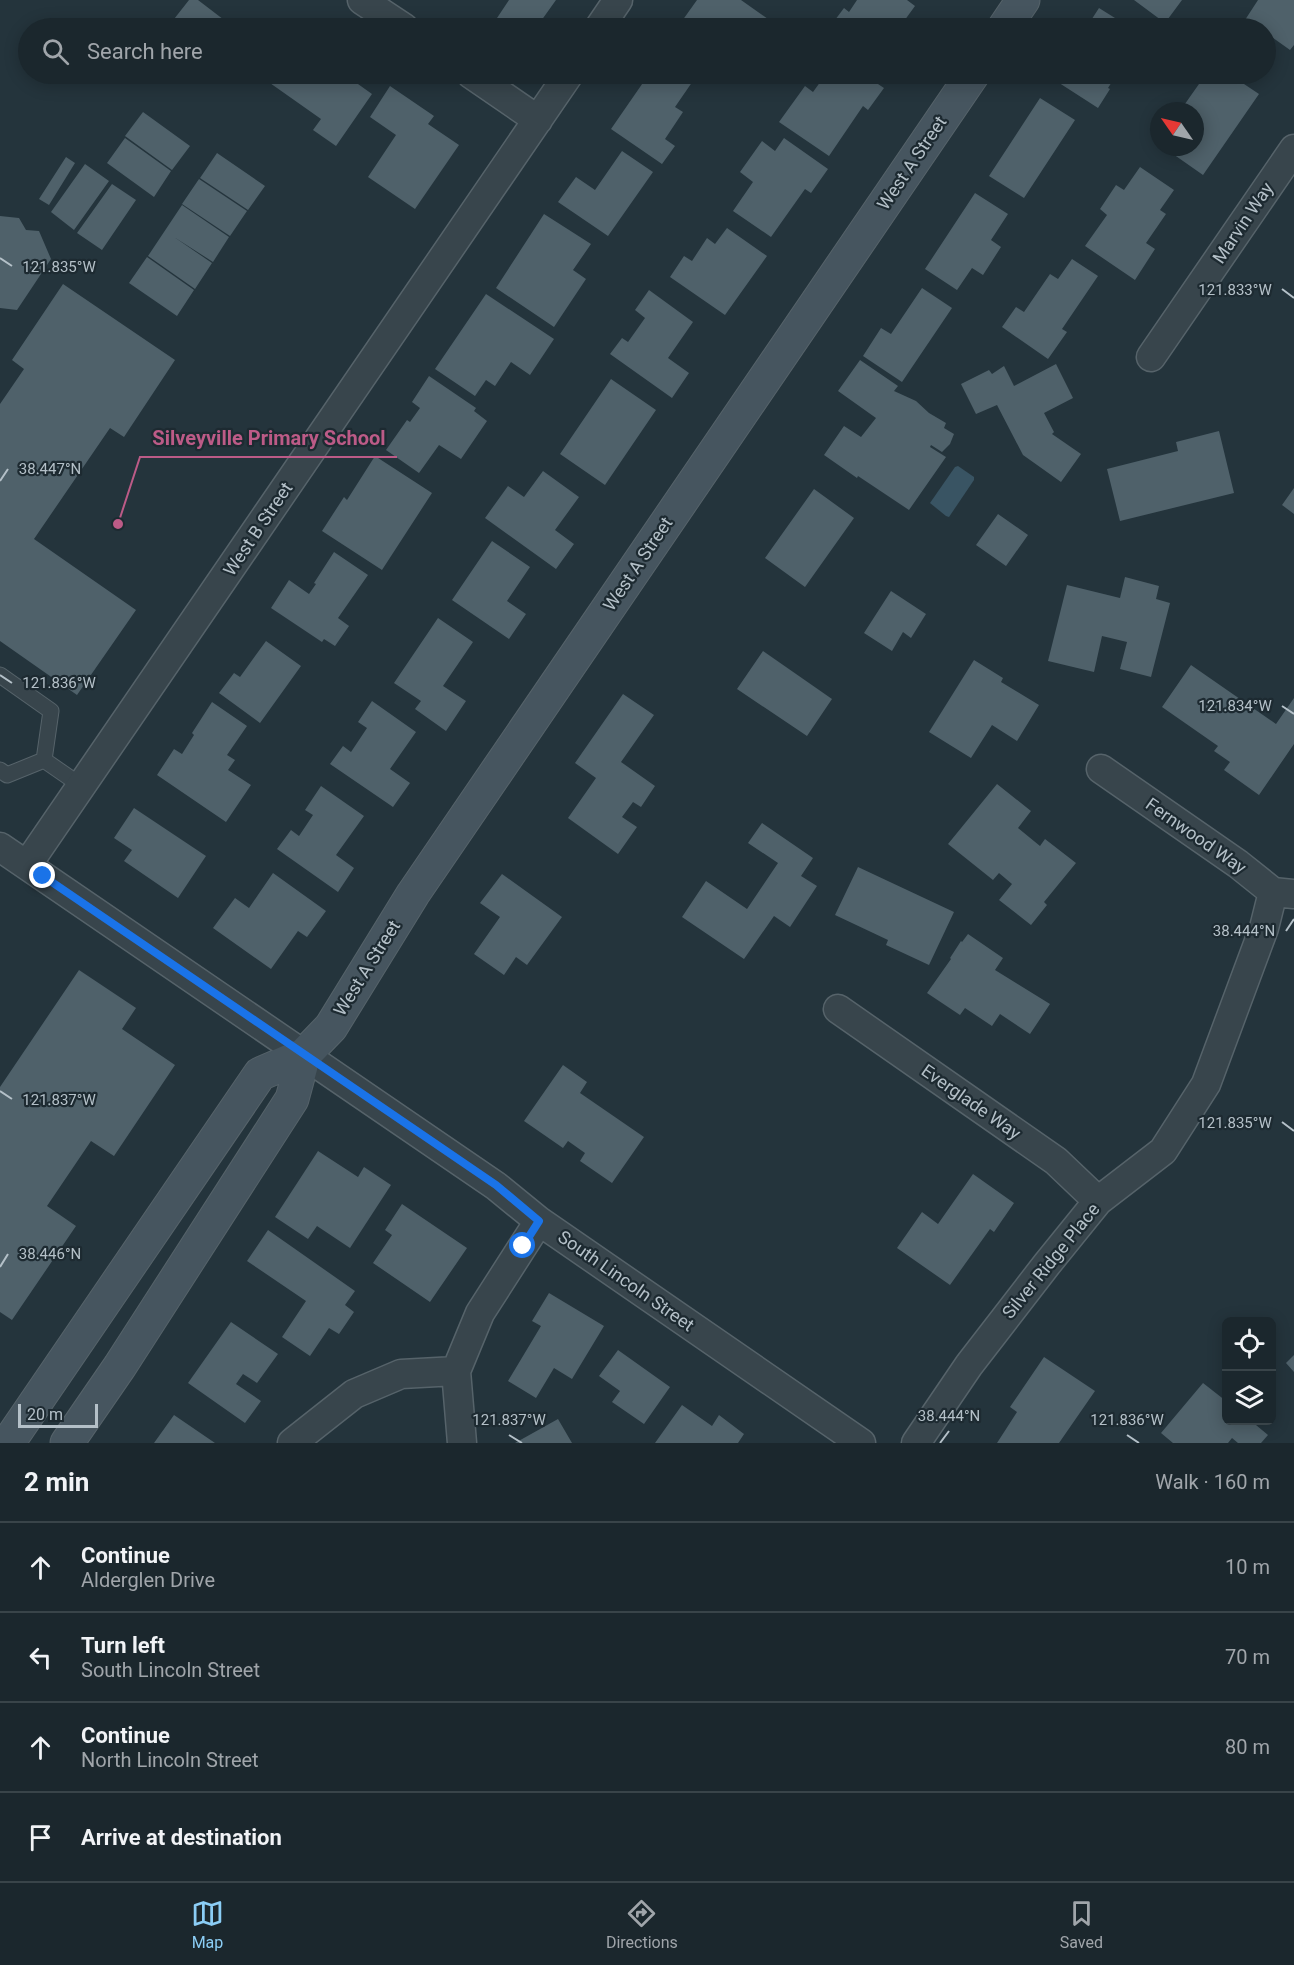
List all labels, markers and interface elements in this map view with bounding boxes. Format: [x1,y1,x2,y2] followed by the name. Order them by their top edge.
[18,18,1276,84] search box
[39,35,72,68] icon: search
[87,39,203,64] text: Search here
[1150,102,1204,156] north arrow
[873,112,951,214] street label: West A Street
[1208,178,1278,267] street label: Marvin Way
[22,258,96,276] text: 121.835°W
[1198,281,1272,299] text: 121.833°W
[140,419,397,457] callout: Silveyville Primary School
[152,426,386,450] text: Silveyville Primary School
[19,460,81,478] text: 38.447°N
[219,478,297,579] street label: West B Street
[599,513,677,615] street label: West A Street
[22,674,96,692] text: 121.836°W
[1198,697,1272,715] text: 121.834°W
[1142,793,1251,878] street label: Fernwood Way
[29,862,55,888] route end
[329,916,404,1019] street label: West A Street
[1213,922,1275,940] text: 38.444°N
[918,1060,1025,1144] street label: Everglade Way
[22,1091,96,1109] text: 121.837°W
[1198,1114,1272,1132] text: 121.835°W
[998,1199,1104,1323] street label: Silver Ridge Place
[554,1226,698,1335] street label: South Lincoln Street
[509,1232,535,1258] route start
[19,1245,81,1263] text: 38.446°N
[1222,1317,1276,1425] map controls
[1222,1317,1276,1371] button: locate
[1222,1371,1276,1425] button: layers
[18,1401,98,1428] scale bar
[27,1405,63,1424] text: 20 m
[918,1407,980,1425] text: 38.444°N
[472,1411,546,1429] text: 121.837°W
[1090,1411,1164,1429] text: 121.836°W
[24,1467,89,1497] text: 2 min
[1155,1470,1270,1494] text: Walk · 160 m
[81,1543,170,1568] text: Continue
[24,1551,57,1584] icon: ahead
[1225,1555,1270,1579] text: 10 m
[81,1568,215,1592] text: Alderglen Drive
[81,1633,165,1658] text: Turn left
[24,1641,57,1674] icon: left
[1225,1645,1270,1669] text: 70 m
[81,1658,260,1682] text: South Lincoln Street
[81,1723,170,1748] text: Continue
[24,1731,57,1764] icon: ahead
[1225,1735,1270,1759] text: 80 m
[81,1748,259,1772] text: North Lincoln Street
[24,1821,57,1854] icon: arrive
[81,1825,282,1850] text: Arrive at destination
[191,1897,224,1952] tab: Map
[606,1897,678,1952] tab: Directions
[1060,1897,1103,1952] tab: Saved

